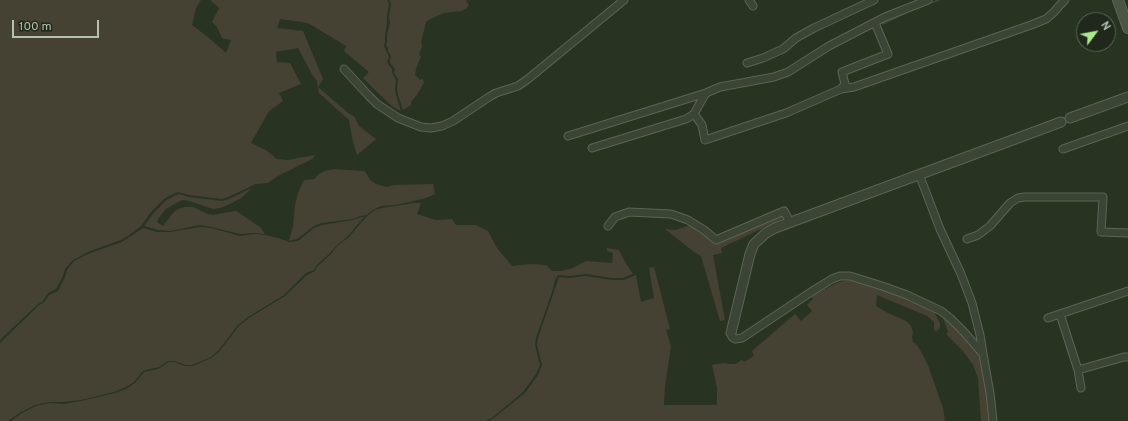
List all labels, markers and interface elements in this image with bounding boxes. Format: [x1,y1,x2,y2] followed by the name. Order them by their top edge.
[14,12,101,38] scale bar
[1076,12,1116,52] north arrow
[19,19,52,35] text: 100 m
[1097,19,1113,33] text: N

